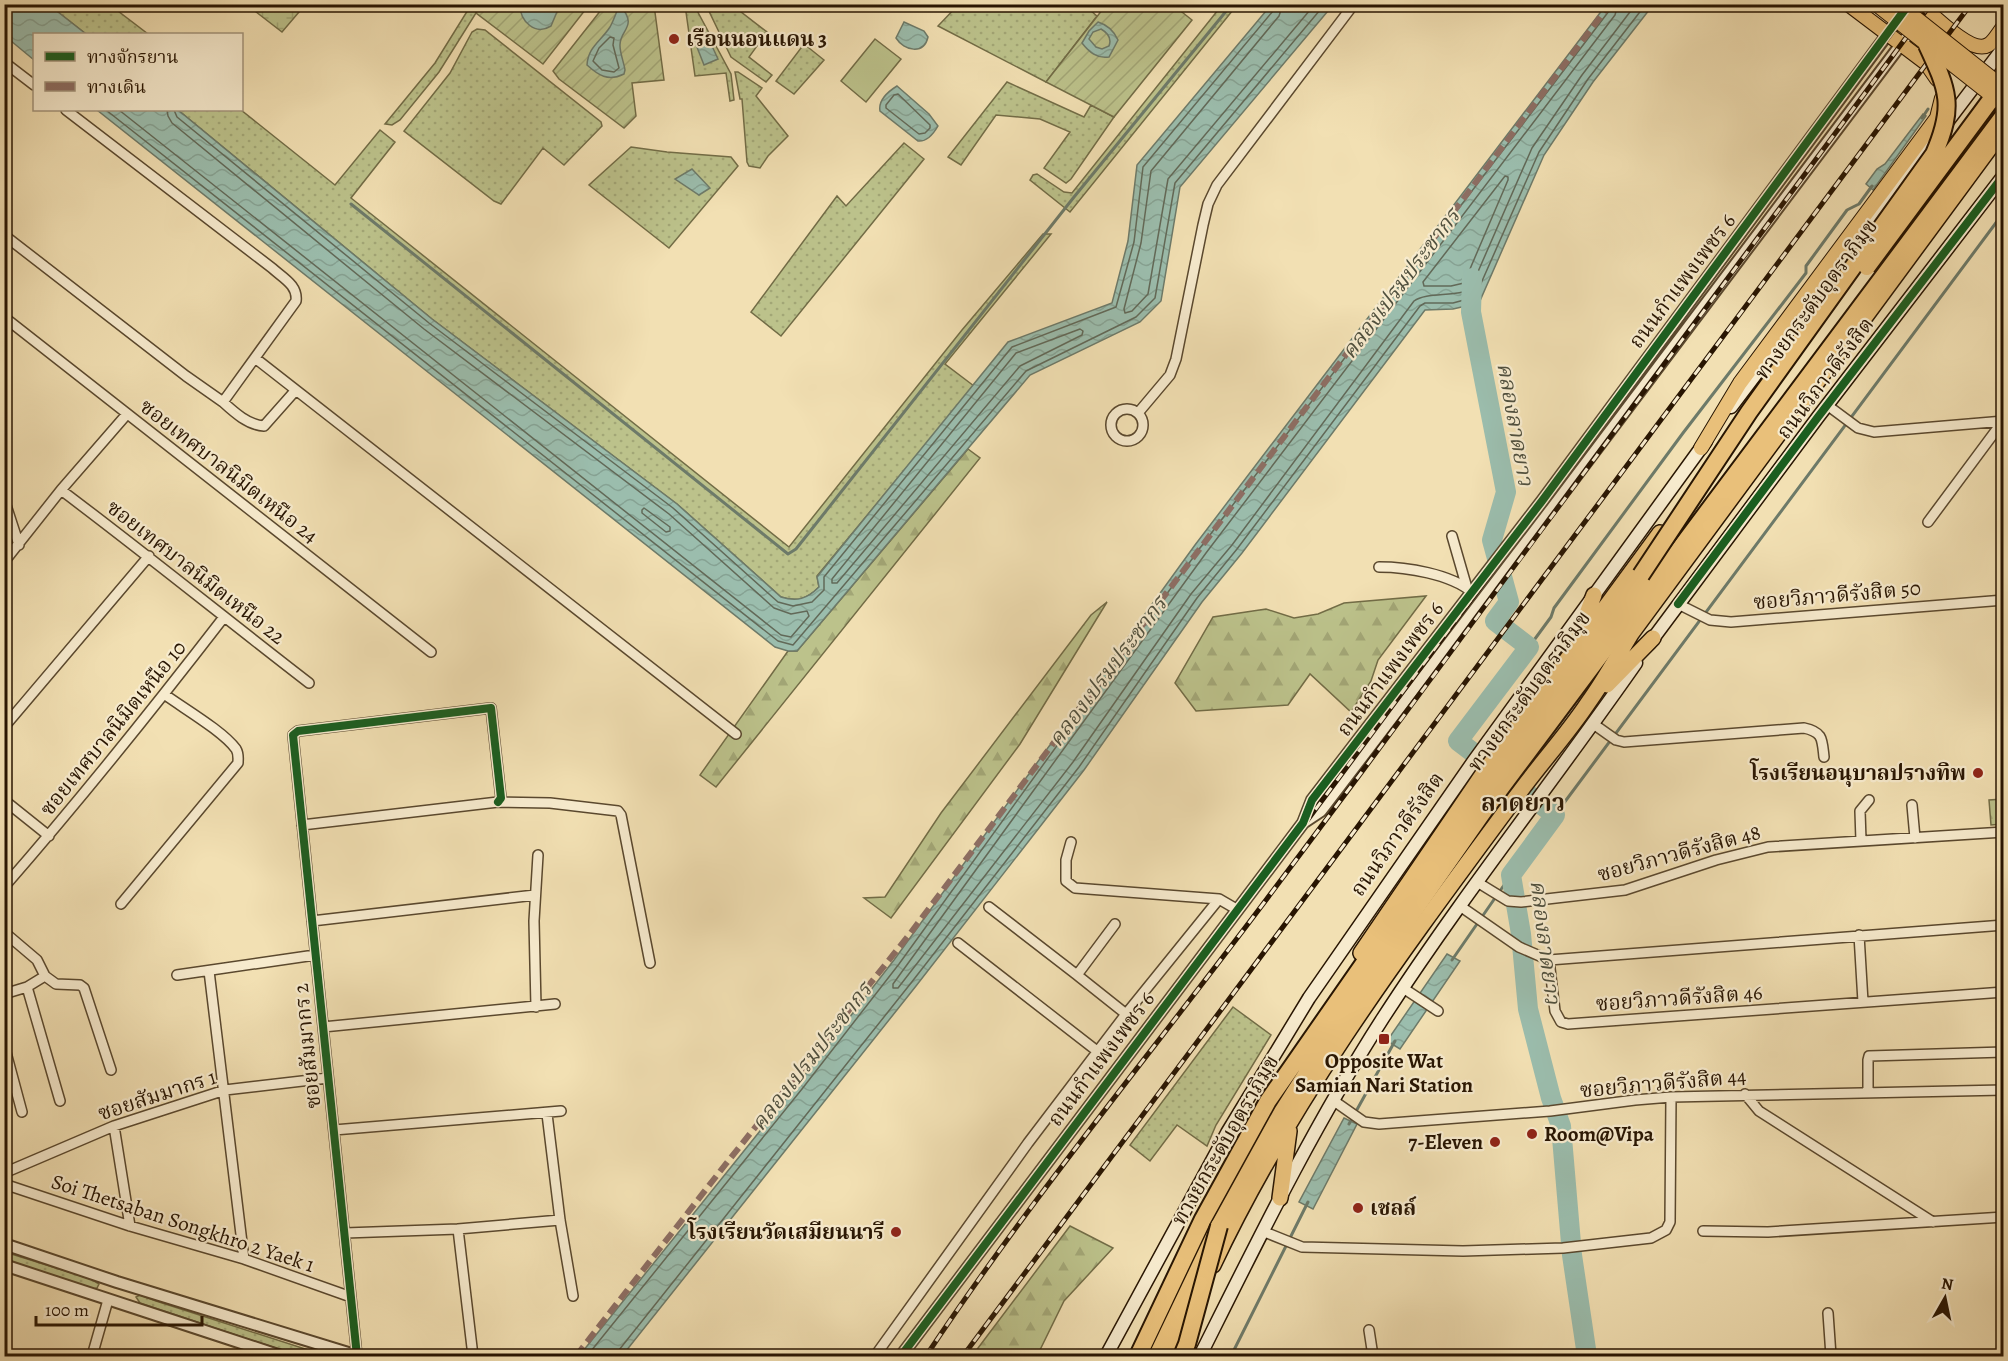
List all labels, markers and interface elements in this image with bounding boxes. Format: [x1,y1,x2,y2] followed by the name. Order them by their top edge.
[686,25,827,53] place label: เรือนนอนแดน 3
[667,32,681,46] marker: เรือนนอนแดน 3
[33,33,243,111] legend
[87,45,178,69] text: ทางจักรยาน
[87,75,146,99] text: ทางเดิน
[1334,201,1469,365] water label: คลองเปรมประชากร
[1622,208,1742,354] street label: ถนนกำแพงเพชร 6
[1748,213,1884,385] street label: ทางยกระดับอุตราภิมุข
[1770,311,1880,445] street label: ถนนวิภาวดีรังสิต
[1489,360,1541,489] water label: คลองลาดยาว
[134,393,324,549] street label: ซอยเทศบาลนิมิตเหนือ 24
[101,493,291,651] street label: ซอยเทศบาลนิมิตเหนือ 22
[1752,574,1922,616] street label: ซอยวิภาวดีรังสิต 50
[1041,589,1176,753] water label: คลองเปรมประชากร
[1330,596,1450,742] street label: ถนนกำแพงเพชร 6
[1461,605,1597,777] street label: ทางยกระดับอุตราภิมุข
[34,634,192,822] street label: ซอยเทศบาลนิมิตเหนือ 10
[1749,758,1966,787] place label: โรงเรียนอนุบาลปรางทิพ
[1344,766,1450,902] street label: ถนนวิภาวดีรังสิต
[1971,766,1985,780] marker: โรงเรียนอนุบาลปรางทิพ
[1481,787,1565,819] district label: ลาดยาว
[1594,818,1764,888] street label: ซอยวิภาวดีรังสิต 48
[1523,879,1568,1006] water label: คลองลาดยาว
[744,974,881,1137] water label: คลองเปรมประชากร
[1595,978,1764,1018] street label: ซอยวิภาวดีรังสิต 46
[287,982,327,1110] street label: ซอยสัมมากร 2
[1041,986,1161,1132] street label: ถนนกำแพงเพชร 6
[1377,1032,1391,1046] marker: Opposite Wat Samian Nari Station
[1295,1047,1473,1099] place label: Opposite Wat Samian Nari Station
[1165,1050,1285,1230] street label: ทางยกระดับอุตราภิมุข
[1579,1062,1747,1104] street label: ซอยวิภาวดีรังสิต 44
[94,1063,220,1127] street label: ซอยสัมมากร 1
[1544,1120,1655,1148] place label: Room@Vipa
[1525,1127,1539,1141] marker: Room@Vipa
[1408,1128,1483,1156] place label: 7-Eleven
[1488,1135,1502,1149] marker: 7-Eleven
[48,1167,318,1279] street label: Soi Thetsaban Songkhro 2 Yaek 1
[1370,1194,1417,1222] place label: เชลล์
[1351,1201,1365,1215] marker: เชลล์
[687,1217,884,1246] place label: โรงเรียนวัดเสมียนนารี
[889,1225,903,1239] marker: โรงเรียนวัดเสมียนนารี
[1915,1268,1975,1328] north arrow
[1940,1272,1955,1296] text: N
[36,1289,202,1327] scale bar
[45,1298,89,1322] text: 100 m

